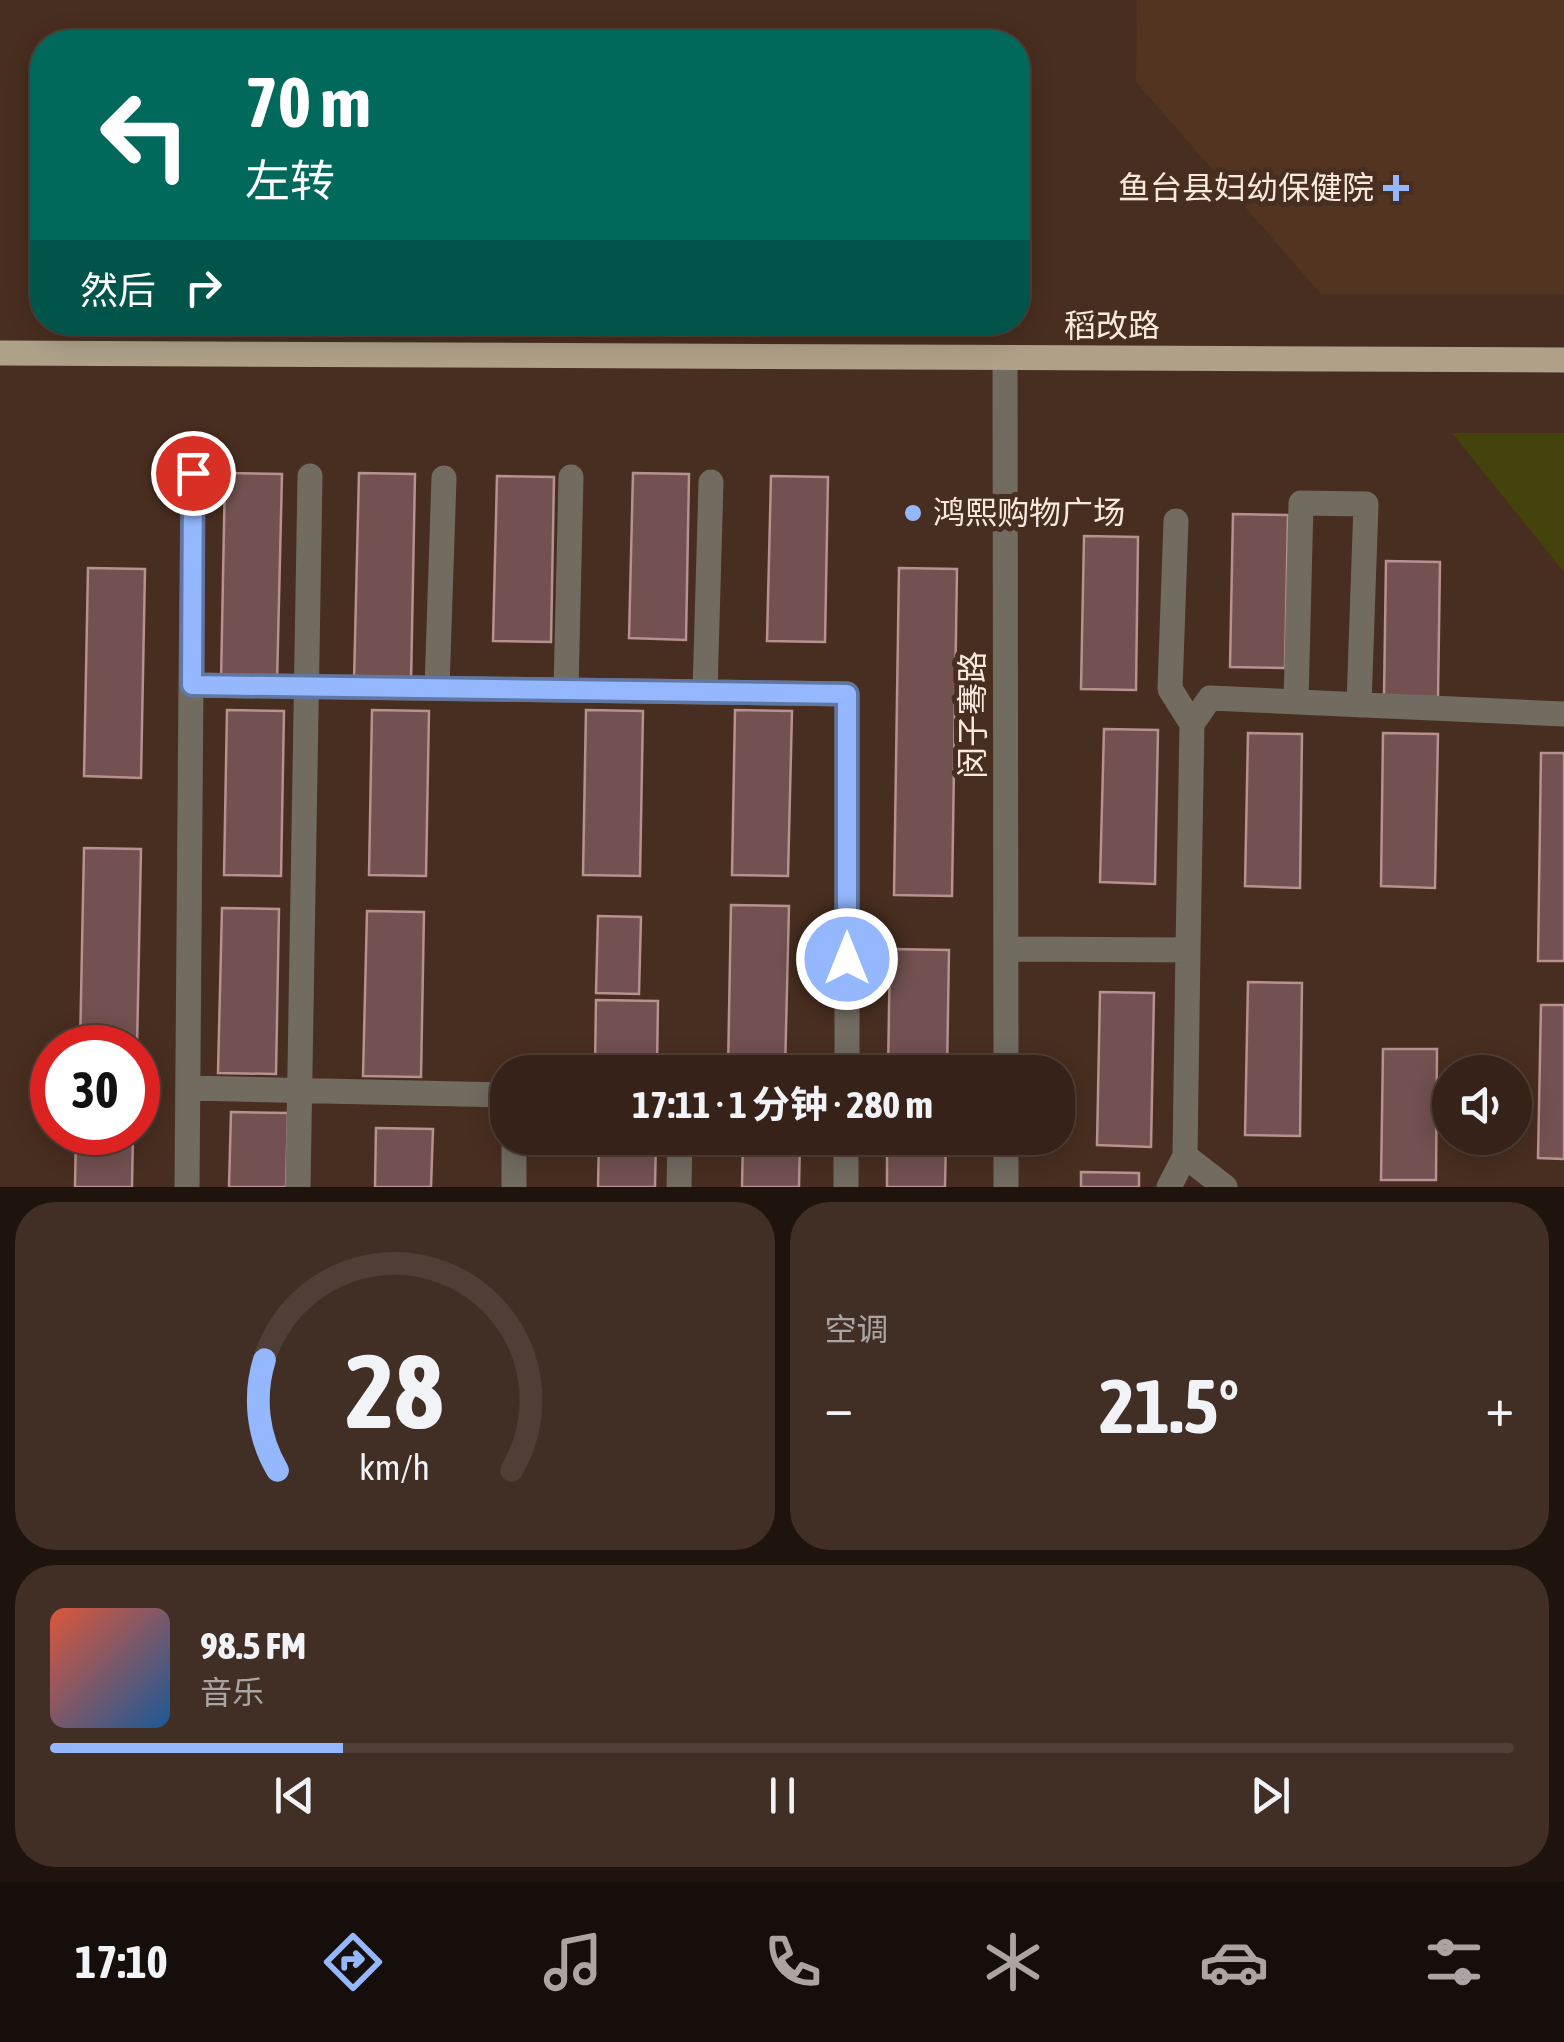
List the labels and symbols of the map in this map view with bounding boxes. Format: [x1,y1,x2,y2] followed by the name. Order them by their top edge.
[1118,169,1374,206] place label: 鱼台县妇幼保健院
[1383,175,1409,201] marker: 鱼台县妇幼保健院
[1064,307,1160,344] street label: 稻改路
[151,431,236,516] pin
[933,494,1125,531] place label: 鸿熙购物广场
[902,502,924,524] marker: 鸿熙购物广场
[954,651,991,779] street label: 闵子骞路
[795,907,899,1011] position arrow
[30,1025,160,1155] speed limit sign: 30

